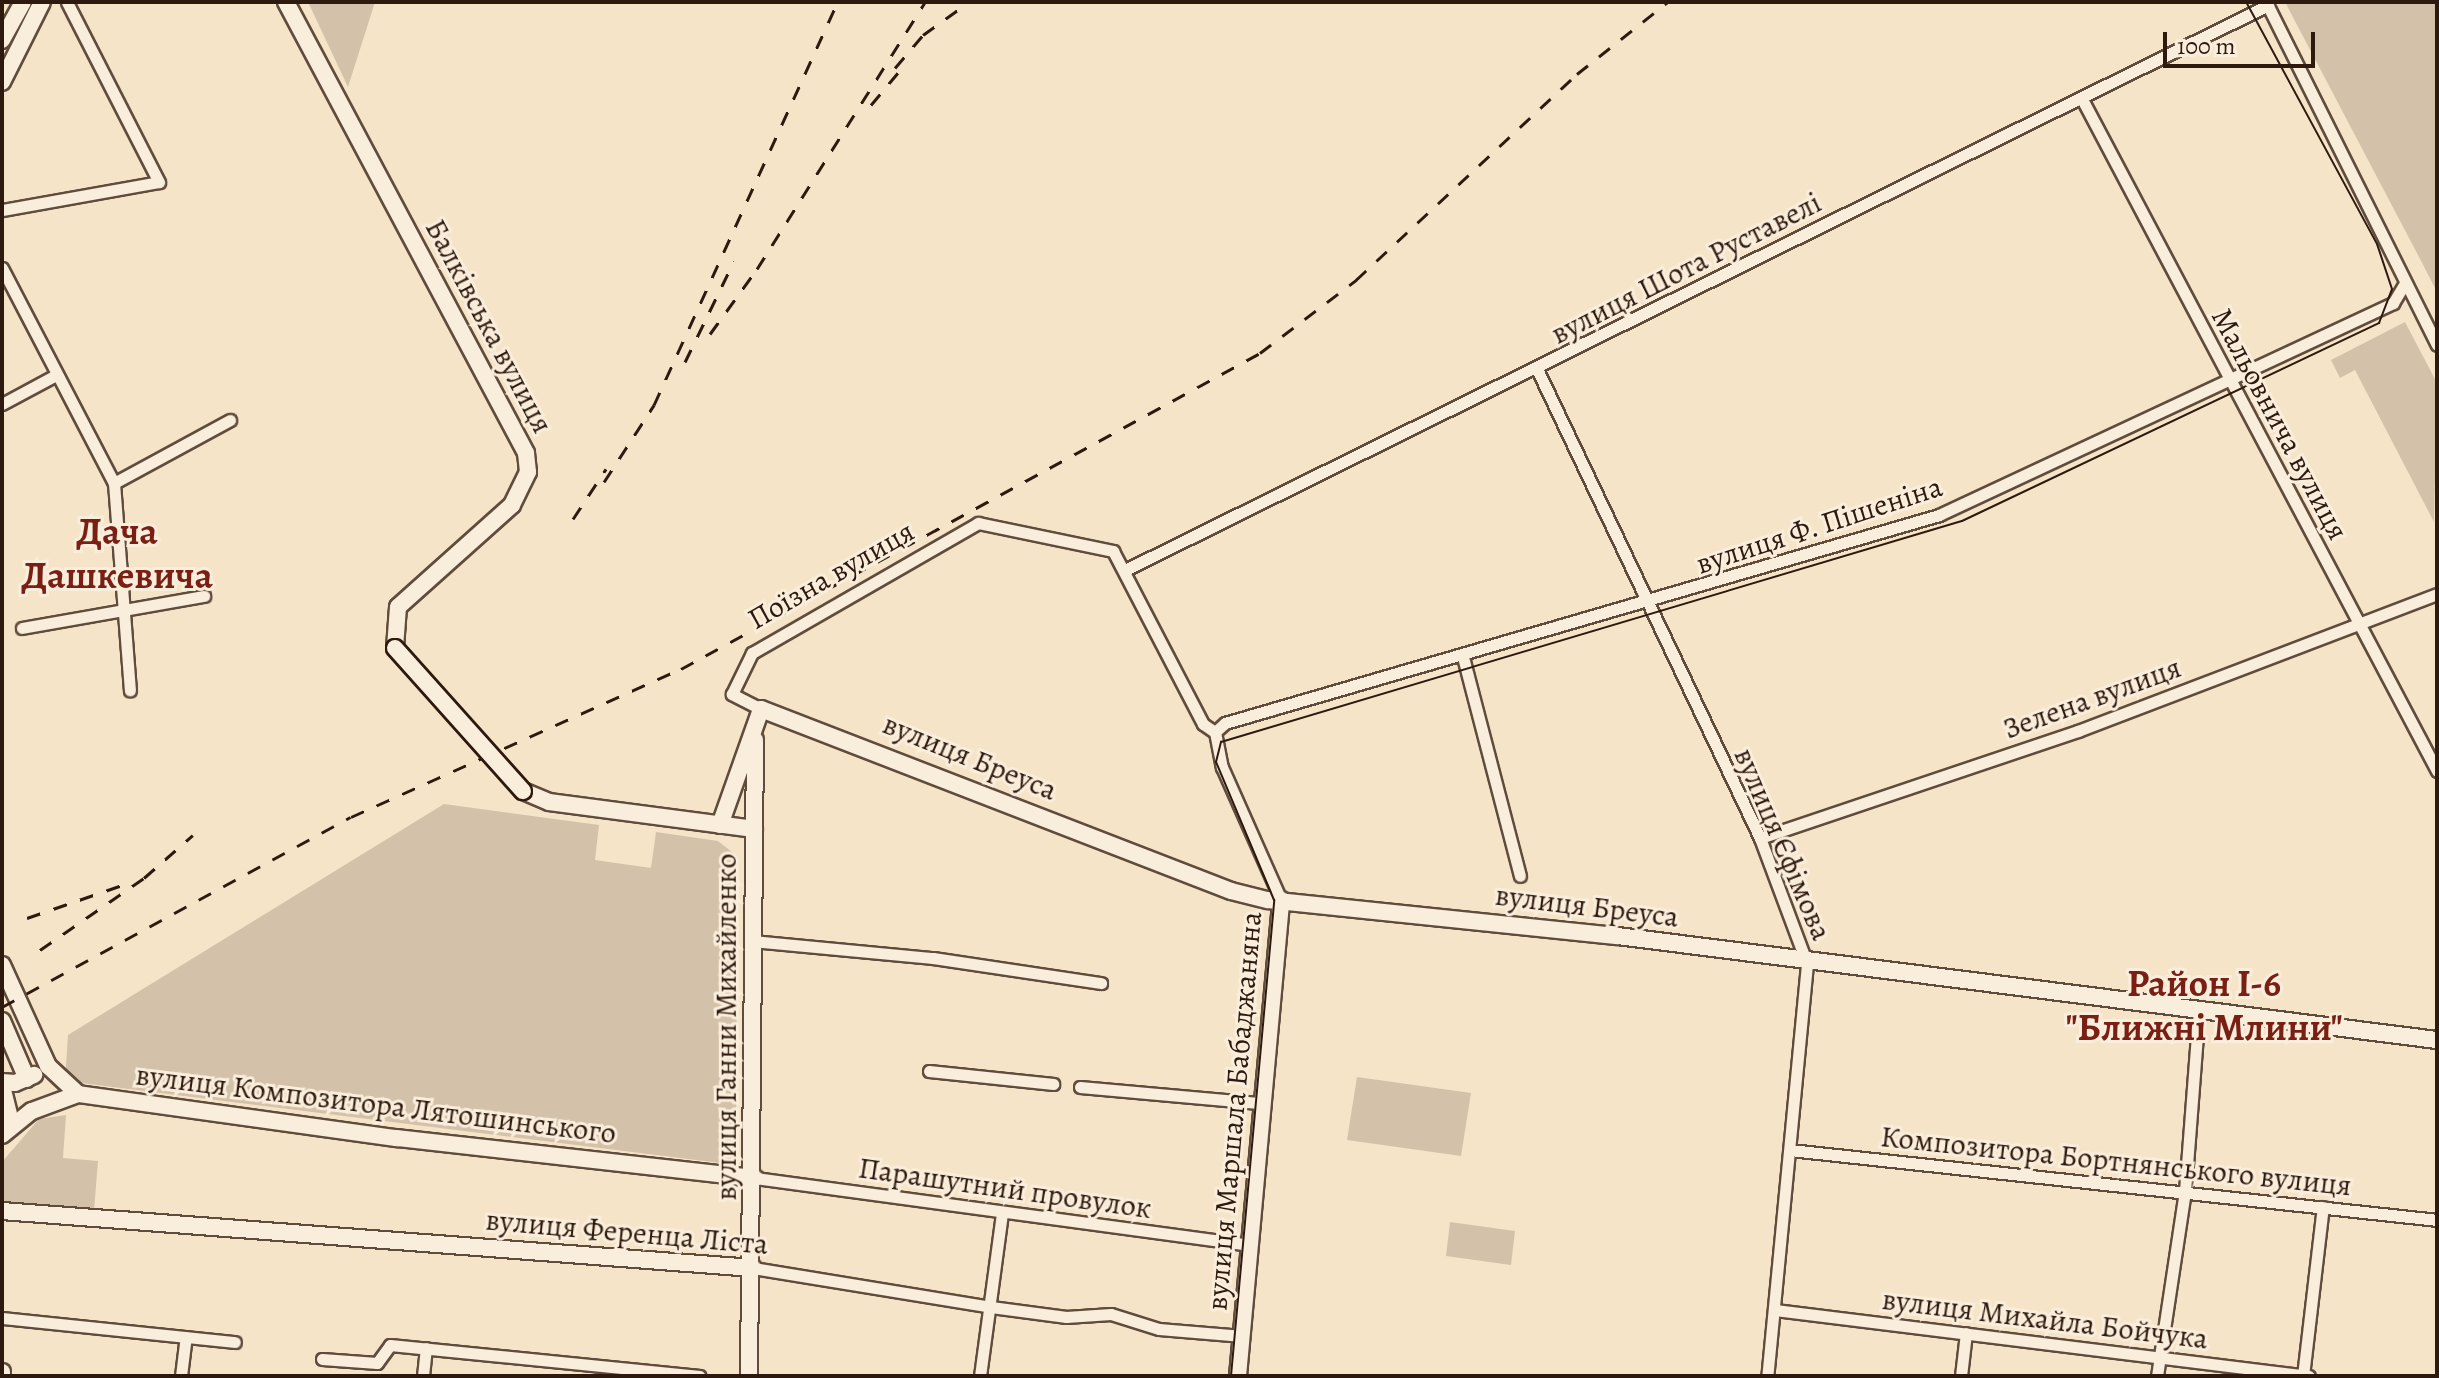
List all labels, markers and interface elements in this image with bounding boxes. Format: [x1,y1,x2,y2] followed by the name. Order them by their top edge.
[2167,16,2319,66] scale bar
[2177,30,2236,62] text: 100 m
[1545,184,1827,352] street label: вулиця Шота Руставелі
[417,213,561,439] street label: Балківська вулиця
[2204,302,2356,546] street label: Мальовнича вулиця
[1691,468,1947,582] street label: вулиця Ф. Пішеніна
[21,509,213,598] district label: Дача Дашкевича
[741,513,921,637] street label: Поїзна вулиця
[1998,649,2186,747] street label: Зелена вулиця
[878,706,1062,808] street label: вулиця Бреуса
[1726,742,1840,946] street label: вулиця Єфімова
[708,853,744,1201] street label: вулиця Ганни Михайленко
[1493,877,1681,935] street label: вулиця Бреуса
[1199,910,1269,1312] street label: вулиця Маршала Бабаджаняна
[2065,961,2343,1050] district label: Район І-6 "Ближні Млини"
[134,1057,618,1151] street label: вулиця Композитора Лятошинського
[1879,1118,2353,1204] street label: Композитора Бортнянського вулиця
[856,1150,1154,1226] street label: Парашутний провулок
[484,1202,770,1262] street label: вулиця Ференца Ліста
[1880,1281,2210,1357] street label: вулиця Михайла Бойчука

